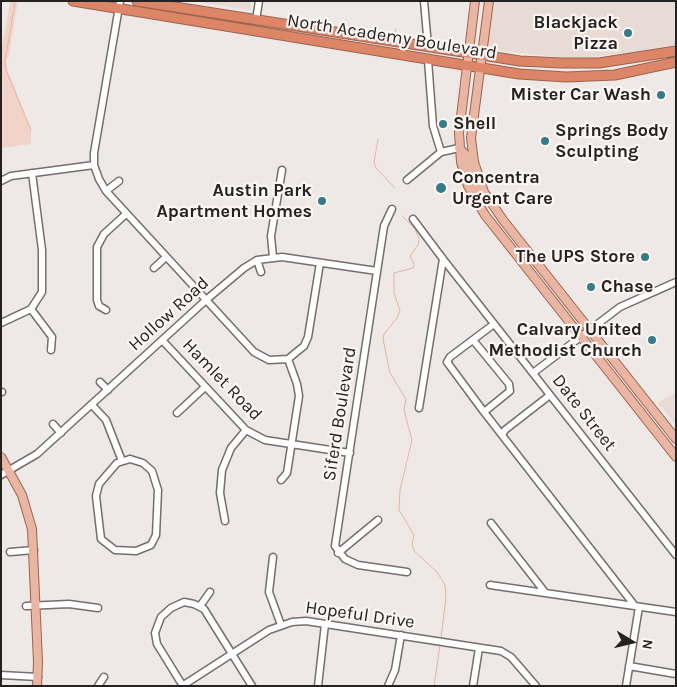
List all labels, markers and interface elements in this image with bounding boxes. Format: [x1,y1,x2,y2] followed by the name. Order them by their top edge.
[286,10,498,64] street label: North Academy Boulevard
[533,12,618,54] place label: Blackjack Pizza
[622,27,634,39] marker: Blackjack Pizza
[510,84,651,106] place label: Mister Car Wash
[655,89,667,101] marker: Mister Car Wash
[453,113,496,135] place label: Shell
[437,118,449,130] marker: Shell
[555,120,668,162] place label: Springs Body Sculpting
[539,135,551,147] marker: Springs Body Sculpting
[452,167,553,210] place label: Concentra Urgent Care
[157,180,312,222] place label: Austin Park Apartment Homes
[434,181,448,195] marker: Concentra Urgent Care
[316,195,328,207] marker: Austin Park Apartment Homes
[516,246,635,268] place label: The UPS Store
[639,251,651,263] marker: The UPS Store
[124,272,214,356] street label: Hollow Road
[601,276,653,298] place label: Chase
[585,281,597,293] marker: Chase
[488,319,642,362] place label: Calvary United Methodist Church
[646,334,658,346] marker: Calvary United Methodist Church
[178,335,266,425] street label: Hamlet Road
[319,345,361,483] street label: Siferd Boulevard
[547,370,621,456] street label: Date Street
[304,597,416,633] street label: Hopeful Drive
[607,617,657,667] north arrow
[638,638,656,651] text: N

